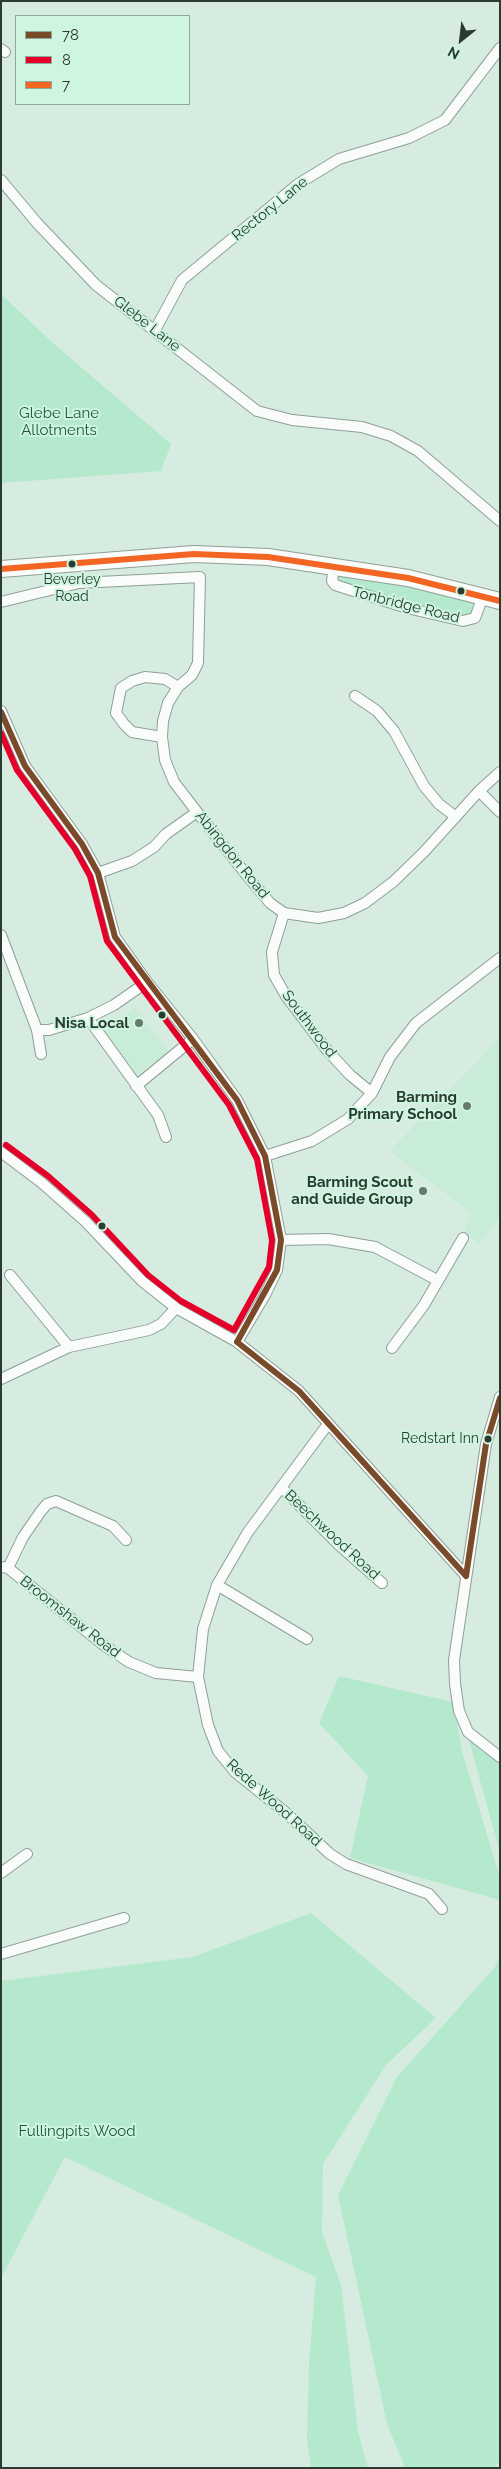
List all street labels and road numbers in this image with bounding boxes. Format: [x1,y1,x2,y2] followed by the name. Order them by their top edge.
[229,173,311,245] street label: Rectory Lane
[110,292,184,356] street label: Glebe Lane
[350,583,462,627] street label: Tonbridge Road
[191,808,273,902] street label: Abingdon Road
[278,987,340,1061] street label: Southwood
[281,1486,383,1584] street label: Beechwood Road
[16,1572,124,1662] street label: Broomshaw Road
[223,1755,325,1851] street label: Rede Wood Road

